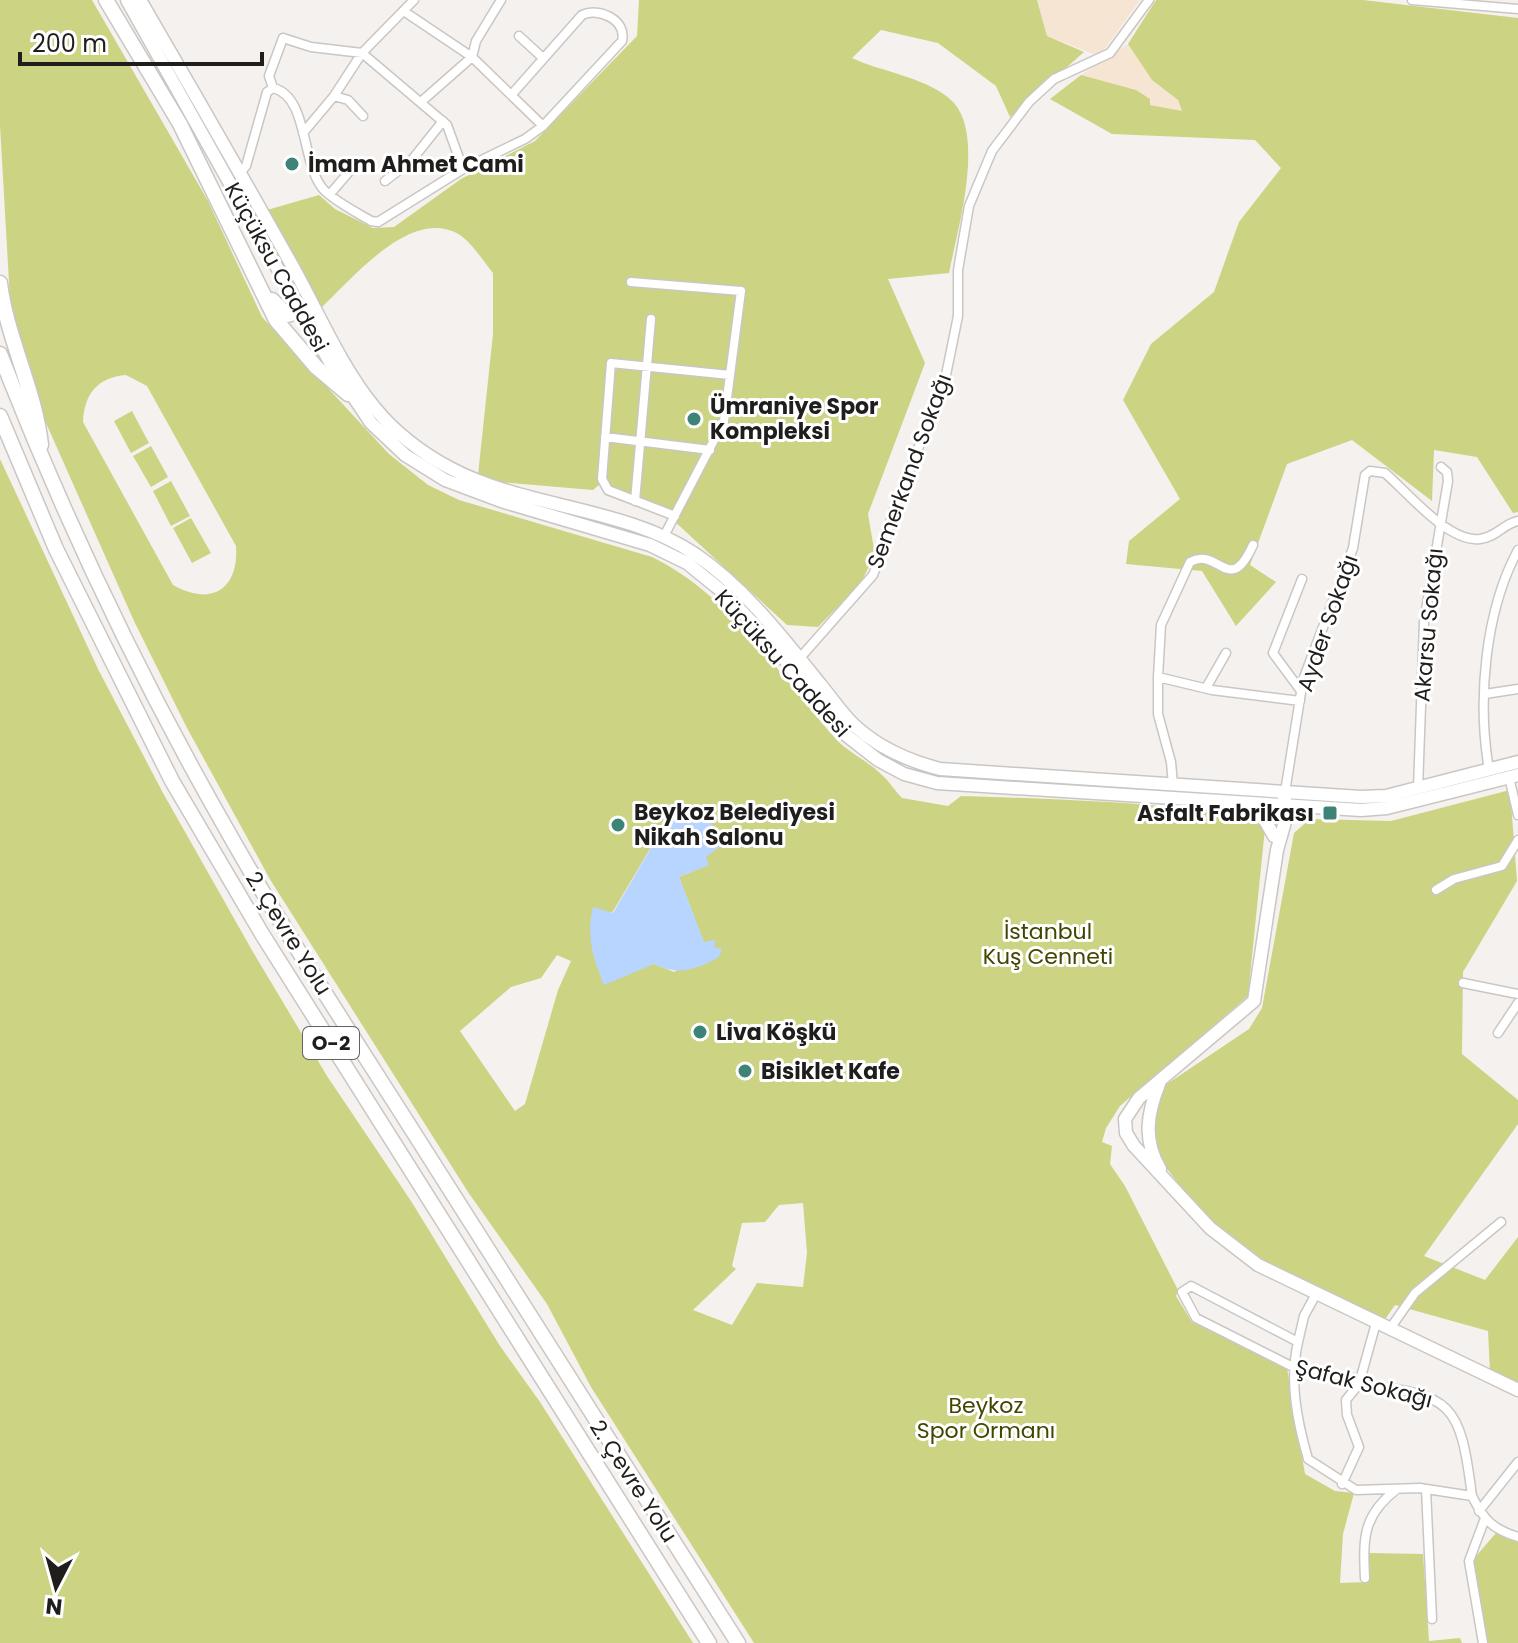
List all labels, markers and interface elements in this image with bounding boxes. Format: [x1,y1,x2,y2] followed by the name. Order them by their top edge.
[20,16,262,66] scale bar
[32,27,107,60] text: 200 m
[308,149,524,180] place label: İmam Ahmet Cami
[283,155,301,173] marker: İmam Ahmet Cami
[217,177,336,358] street label: Küçüksu Caddesi
[860,369,959,573] street label: Semerkand Sokağı
[710,391,879,447] place label: Ümraniye Spor Kompleksi
[685,410,703,428] marker: Ümraniye Spor Kompleksi
[1406,547,1451,703] street label: Akarsu Sokağı
[1289,550,1365,696] street label: Ayder Sokağı
[708,583,858,744] street label: Küçüksu Caddesi
[634,797,835,853] place label: Beykoz Belediyesi Nikah Salonu
[1137,798,1314,829] place label: Asfalt Fabrikası
[1321,804,1339,822] marker: Asfalt Fabrikası
[609,816,627,834] marker: Beykoz Belediyesi Nikah Salonu
[238,866,339,1001] street label: 2. Çevre Yolu
[983,916,1113,972] park label: İstanbul Kuş Cenneti
[716,1017,836,1048] place label: Liva Köşkü
[691,1023,709,1041] marker: Liva Köşkü
[303,1027,359,1059] road number: O-2
[761,1056,900,1087] place label: Bisiklet Kafe
[736,1062,754,1080] marker: Bisiklet Kafe
[1292,1351,1436,1416] street label: Şafak Sokağı
[917,1390,1055,1446] park label: Beykoz Spor Ormanı
[582,1414,685,1549] street label: 2. Çevre Yolu
[16,1547,96,1627] north arrow
[44,1590,64,1623] text: N

